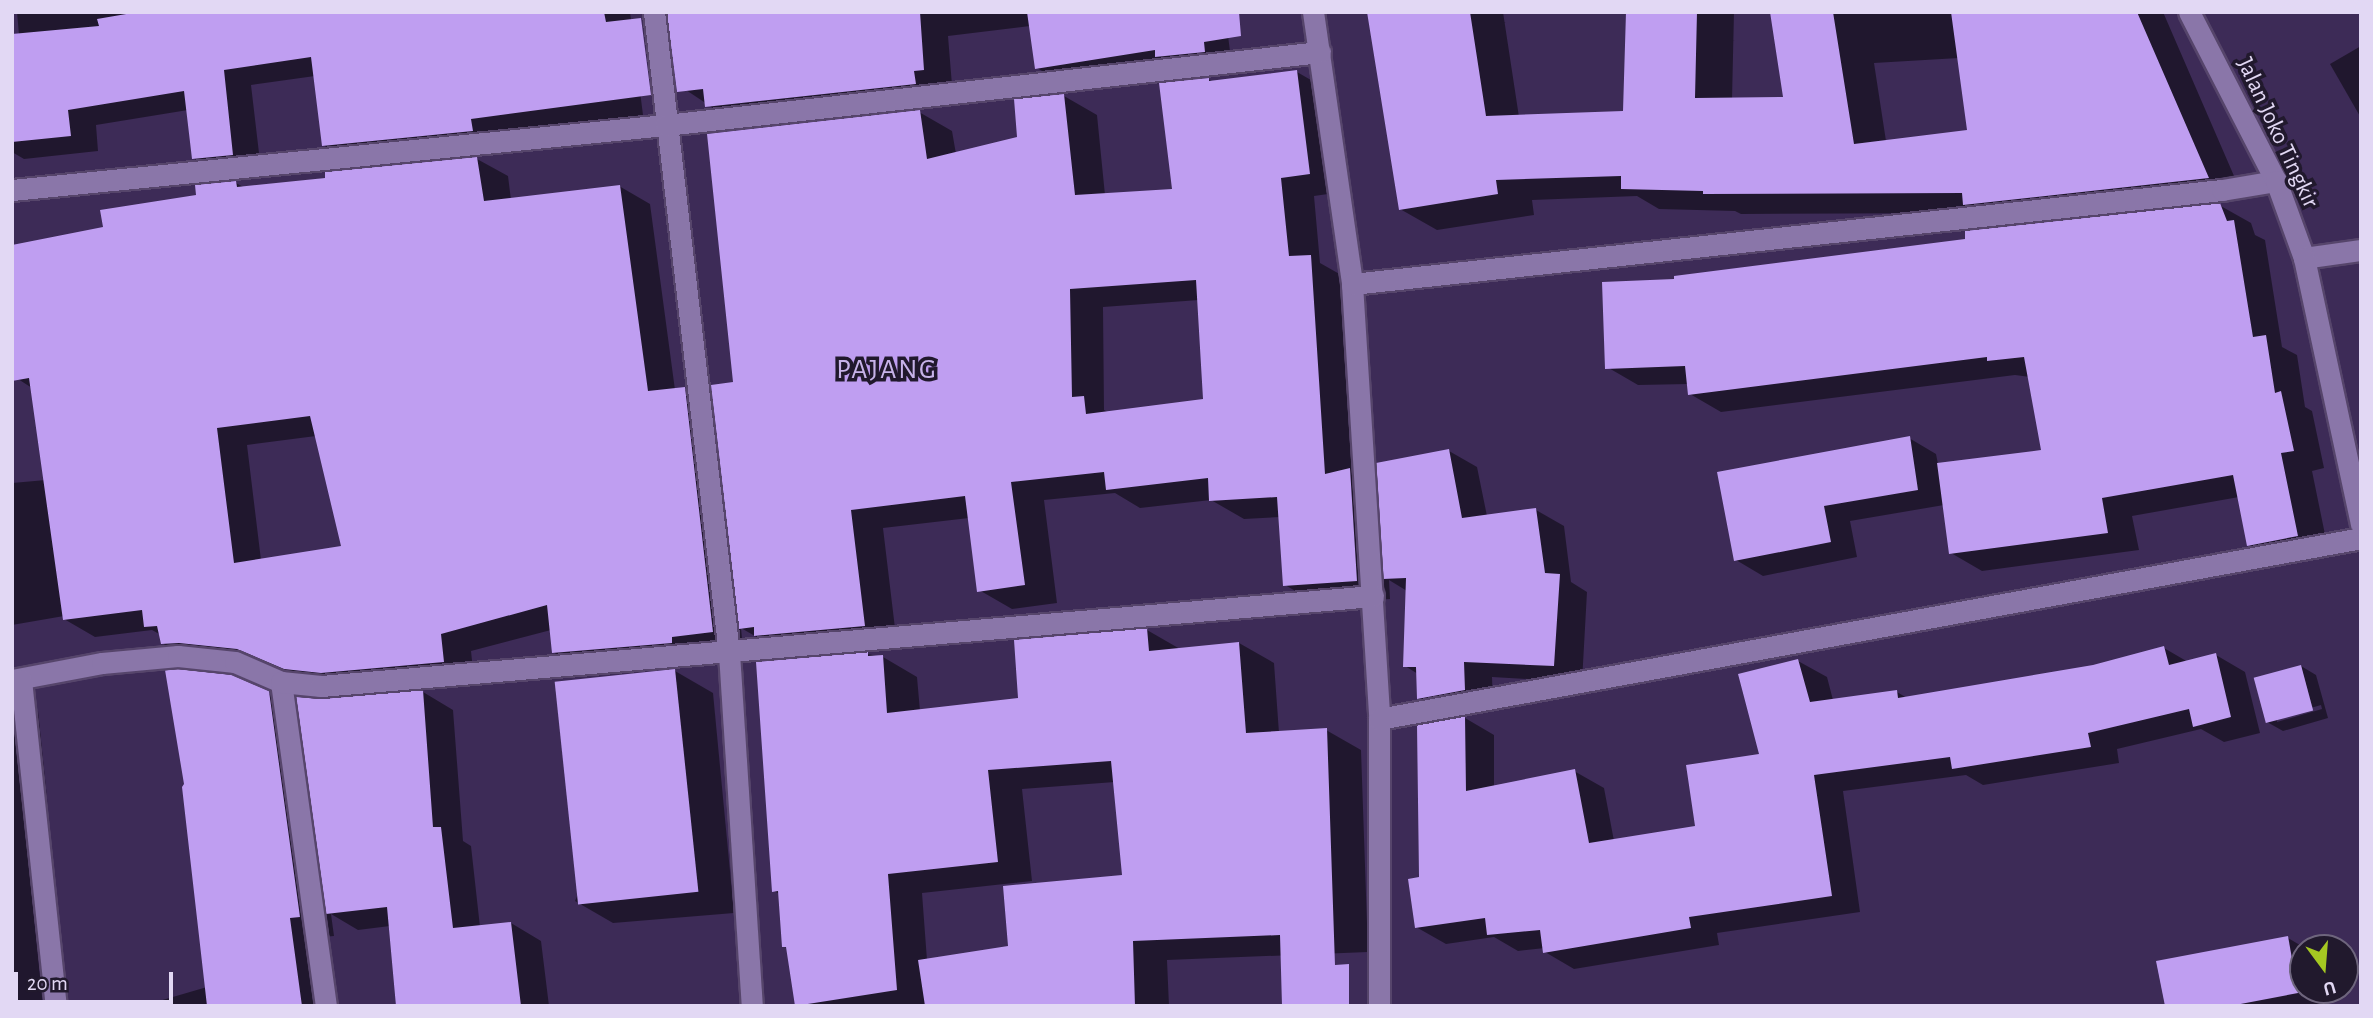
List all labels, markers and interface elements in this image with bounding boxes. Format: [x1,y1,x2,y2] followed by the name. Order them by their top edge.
[2230,53,2324,213] street label: Jalan Joko Tingkir
[837,353,937,387] district label: PAJANG
[2289,934,2359,1004] north arrow
[18,958,177,1002] scale bar
[27,973,68,994] text: 20 m
[2321,977,2338,999] text: U

